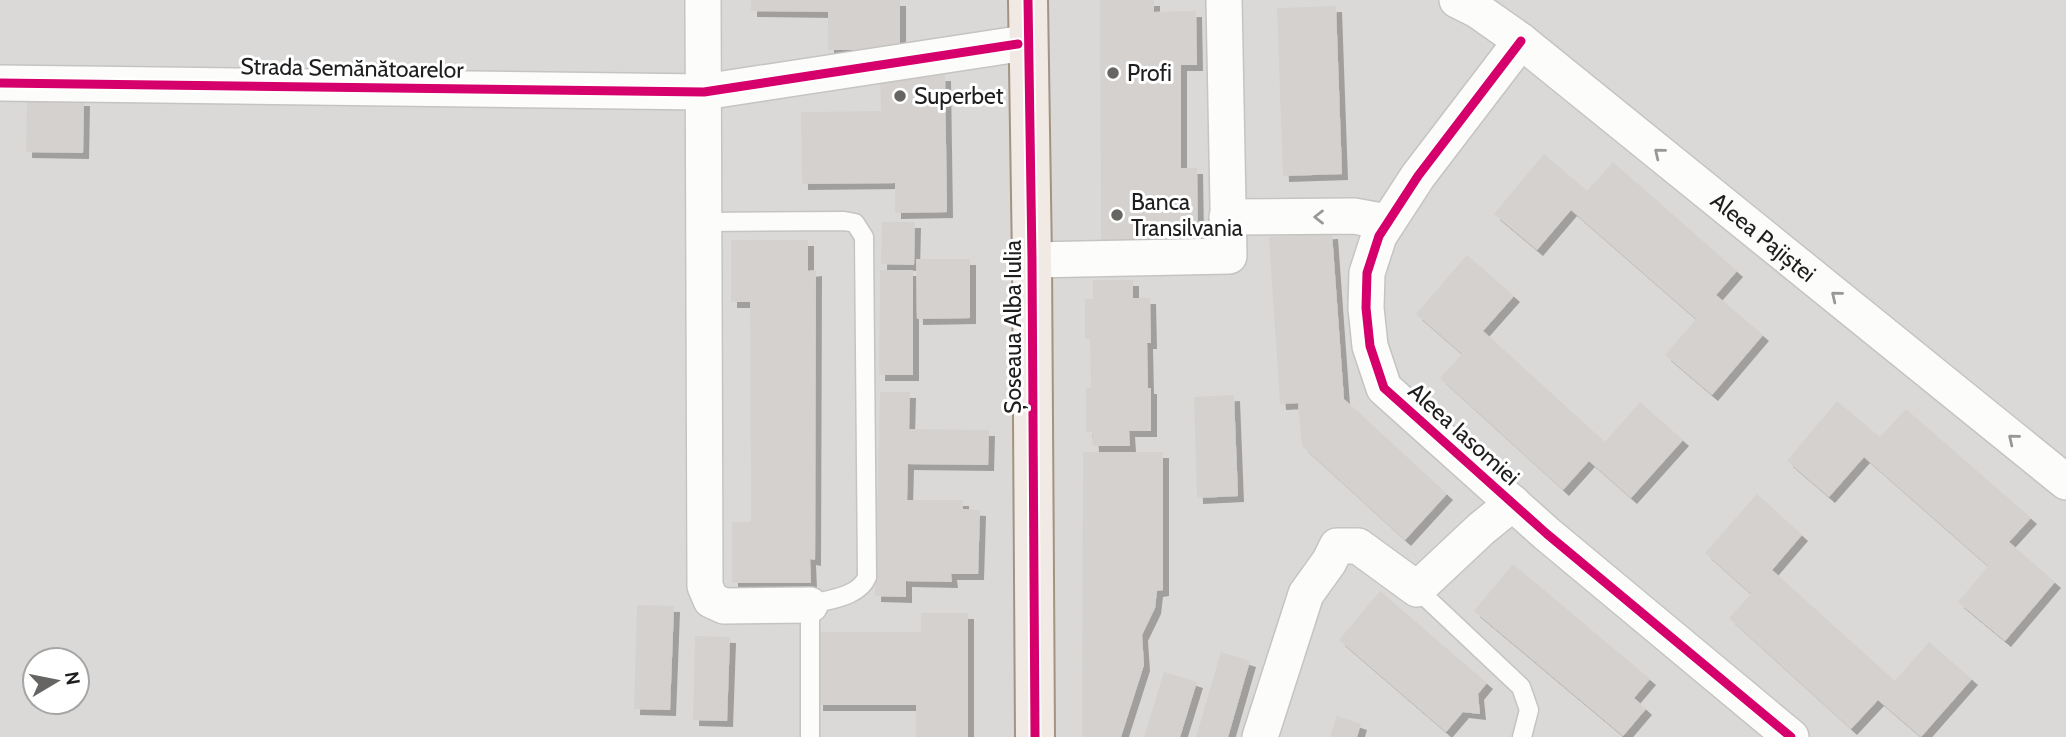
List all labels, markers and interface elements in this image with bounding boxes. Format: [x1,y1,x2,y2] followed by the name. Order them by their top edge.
[240,52,465,84] street label: Strada Semănătoarelor
[1127,59,1172,87] place label: Profi
[1105,65,1121,81] marker: Profi
[914,82,1004,110] place label: Superbet
[892,88,908,104] marker: Superbet
[1655,149,1668,161] one-way arrow
[1705,186,1821,288] street label: Aleea Pajiștei
[1131,188,1243,242] place label: Banca Transilvania
[1109,207,1125,223] marker: Banca Transilvania
[1313,209,1324,224] one-way arrow
[999,240,1028,414] street label: Șoseaua Alba Iulia
[1832,292,1845,304] one-way arrow
[1403,377,1525,491] street label: Aleea Iasomiei
[2008,435,2021,447] one-way arrow
[21,646,91,716] north arrow
[60,670,85,687] text: N

